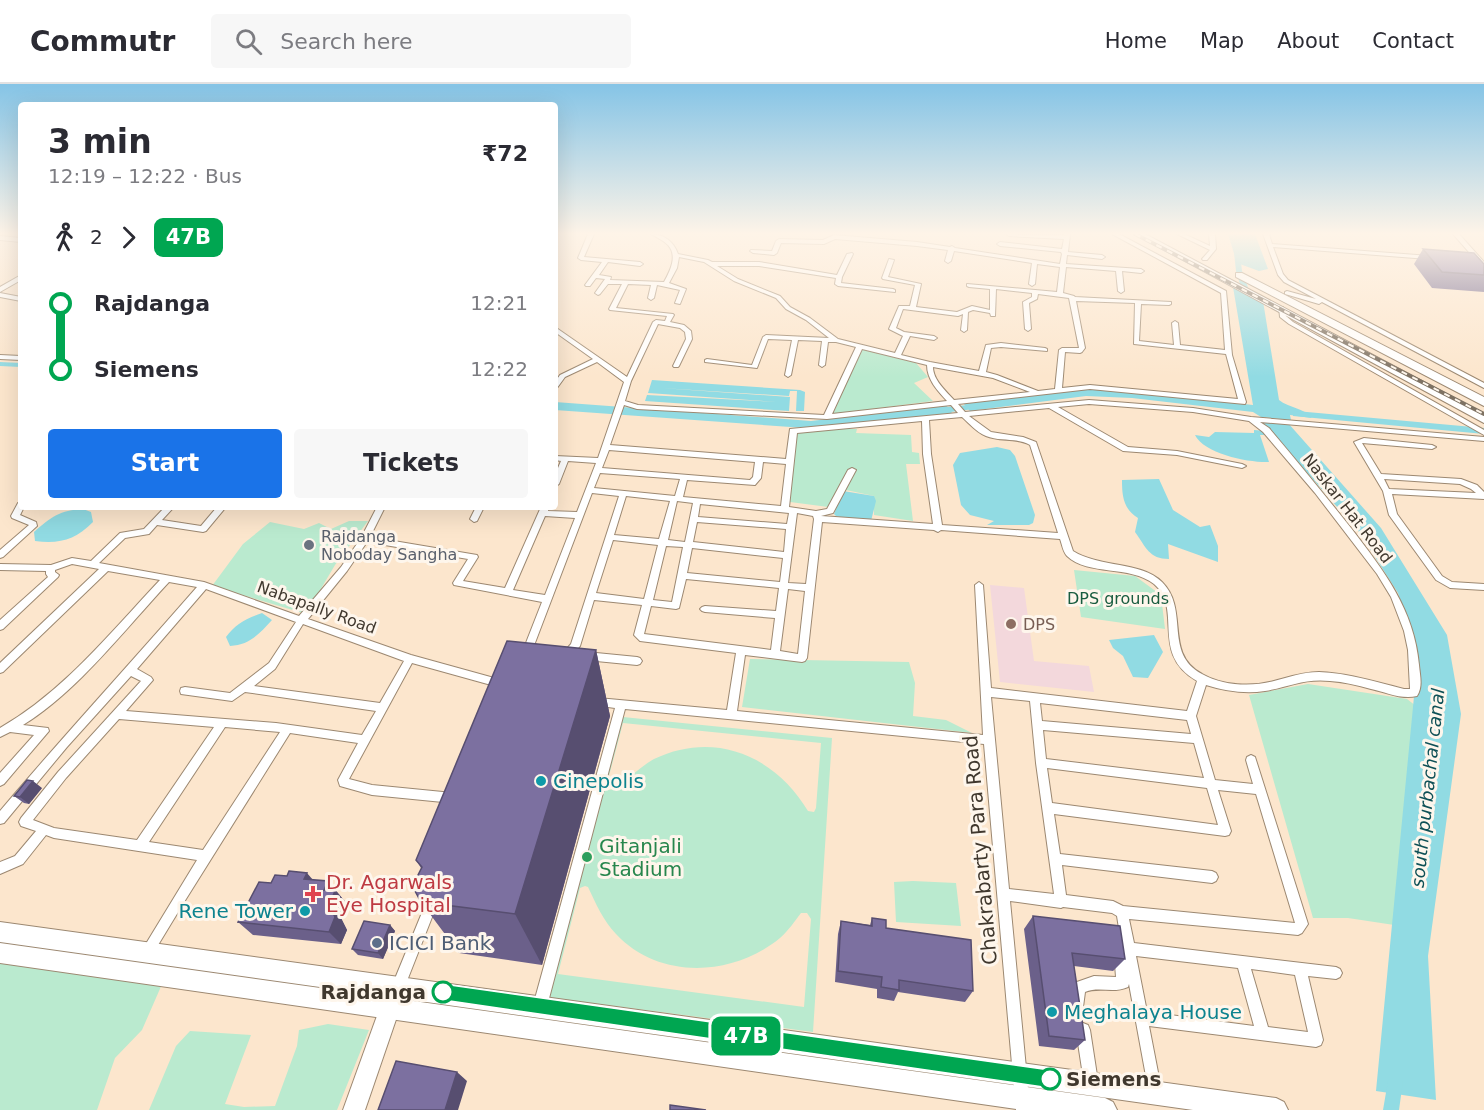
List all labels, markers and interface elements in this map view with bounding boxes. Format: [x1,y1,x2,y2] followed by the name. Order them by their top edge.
[211,14,631,68] search box
[30,25,175,58] text: Commutr
[232,25,265,58] icon: search
[280,29,412,54] text: Search here
[1105,29,1167,53] text: Home
[1200,29,1244,53] text: Map
[1277,29,1339,53] text: About
[1372,29,1454,53] text: Contact
[48,122,152,161] text: 3 min
[482,141,528,166] text: ₹72
[48,164,242,188] text: 12:19 – 12:22 · Bus
[48,221,81,254] icon: walk
[112,221,145,254] icon: forward
[90,225,103,249] text: 2
[166,225,211,249] text: 47B
[94,291,210,316] text: Rajdanga
[470,291,528,315] text: 12:21
[94,357,199,382] text: Siemens
[470,357,528,381] text: 12:22
[48,429,282,498] button: Start
[294,429,528,498] button: Tickets
[1299,450,1396,567] street label: Naskar Hat Road
[321,527,457,564] place label: Rajdanga Noboday Sangha
[302,538,316,552] marker: Rajdanga Noboday Sangha
[255,577,379,638] street label: Nabapally Road
[1067,589,1169,608] park label: DPS grounds
[1023,615,1055,634] place label: DPS
[1004,617,1018,631] marker: DPS
[1407,687,1448,889] water label: south purbachal canal
[958,734,1002,966] street label: Chakrabarty Para Road
[553,769,644,793] place label: Cinepolis
[534,774,548,788] marker: Cinepolis
[599,834,682,881] place label: Gitanjali Stadium
[580,850,594,864] marker: Gitanjali Stadium
[326,870,452,917] place label: Dr. Agarwals Eye Hospital
[304,885,322,903] marker: Dr. Agarwals Eye Hospital
[178,899,294,923] place label: Rene Tower
[298,904,312,918] marker: Rene Tower
[389,931,492,955] place label: ICICI Bank
[370,936,384,950] marker: ICICI Bank
[320,980,426,1004] place label: Rajdanga
[432,981,454,1003] marker: Rajdanga
[1064,1000,1242,1024] place label: Meghalaya House
[1045,1005,1059,1019] marker: Meghalaya House
[712,1016,780,1056] line badge: 47B
[723,1024,769,1048] text: 47B
[1066,1067,1161,1091] place label: Siemens
[1039,1068,1061,1090] marker: Siemens

